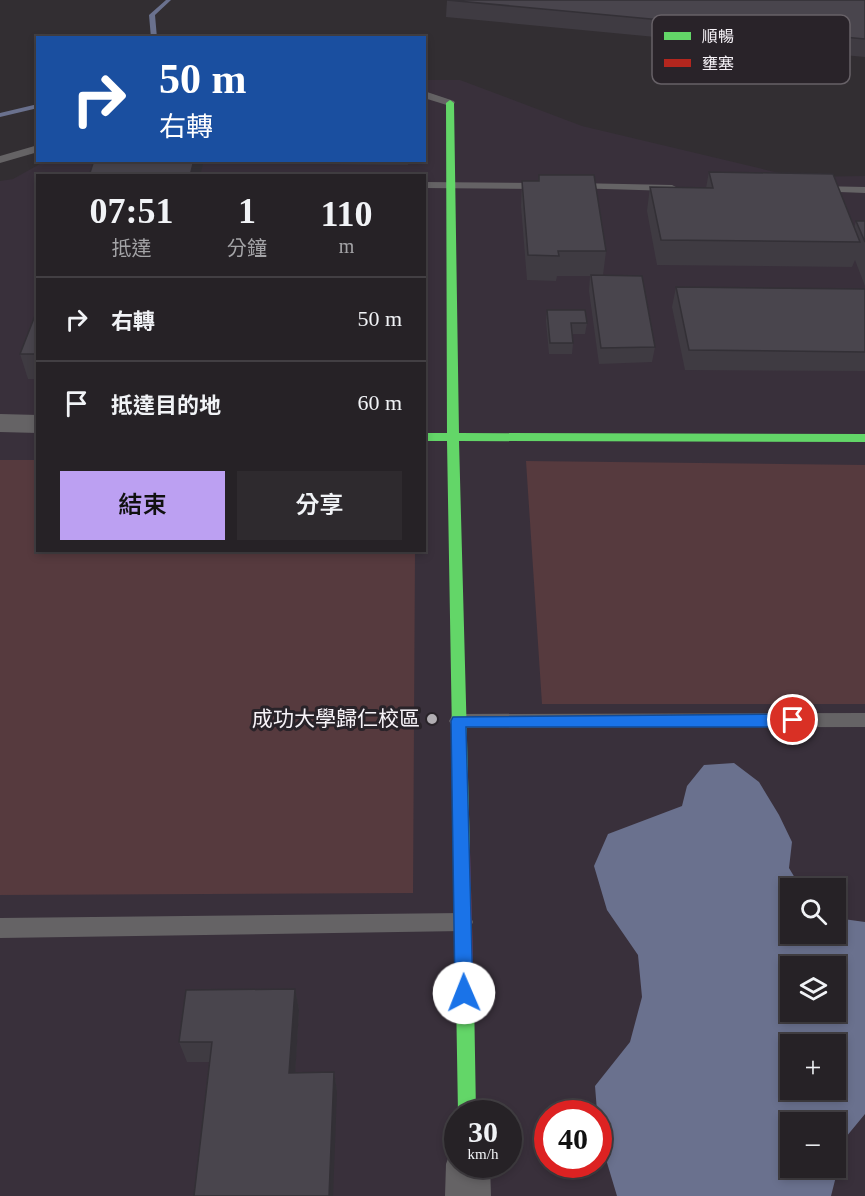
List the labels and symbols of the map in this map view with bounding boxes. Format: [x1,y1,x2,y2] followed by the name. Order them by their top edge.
[652,15,850,84] legend
[702,28,734,45] text: 順暢
[702,55,734,72] text: 壅塞
[767,694,818,745] pin
[252,707,420,731] place label: 成功大學歸仁校區
[425,712,439,726] marker: 成功大學歸仁校區
[432,961,496,1025] position arrow
[534,1100,612,1178] speed limit sign: 40

